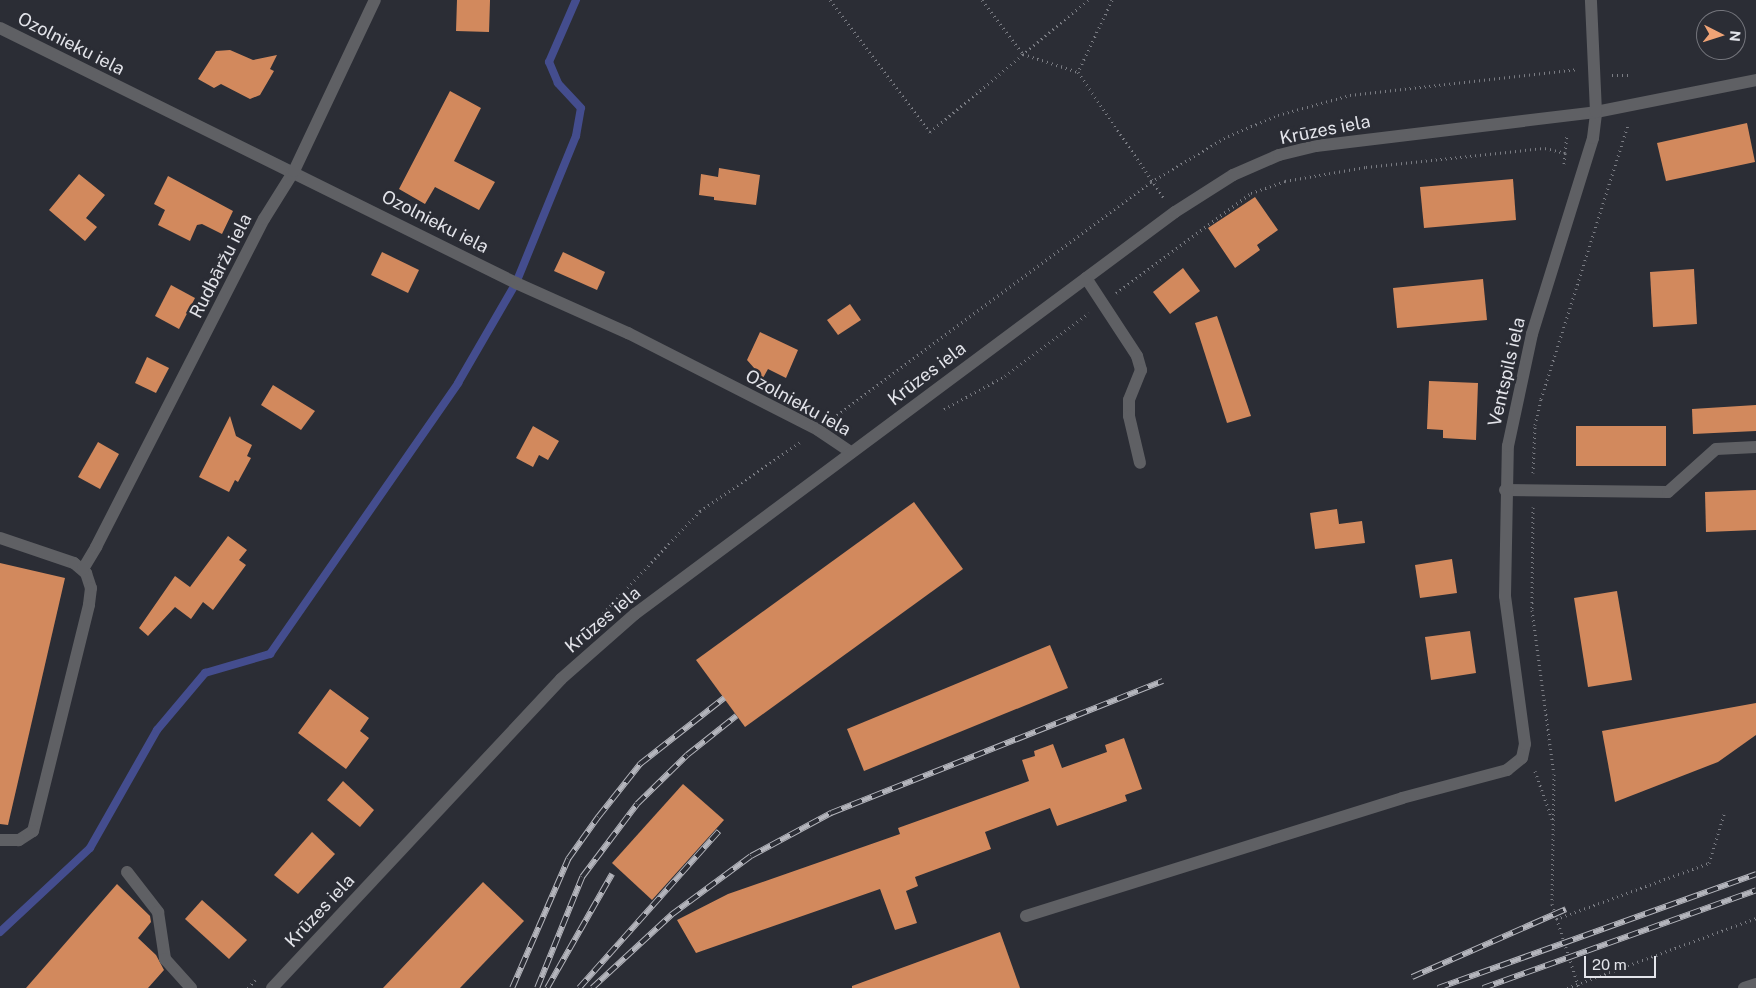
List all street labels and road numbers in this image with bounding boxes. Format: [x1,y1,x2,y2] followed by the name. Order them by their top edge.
[14,8,128,80] street label: Ozolnieku iela
[1278,111,1372,149] street label: Krūzes iela
[378,186,492,258] street label: Ozolnieku iela
[185,210,257,322] street label: Rudbāržu iela
[1484,315,1530,429] street label: Ventspils iela
[884,338,970,410] street label: Krūzes iela
[742,365,854,441] street label: Ozolnieku iela
[561,582,645,658] street label: Krūzes iela
[281,870,359,952] street label: Krūzes iela

